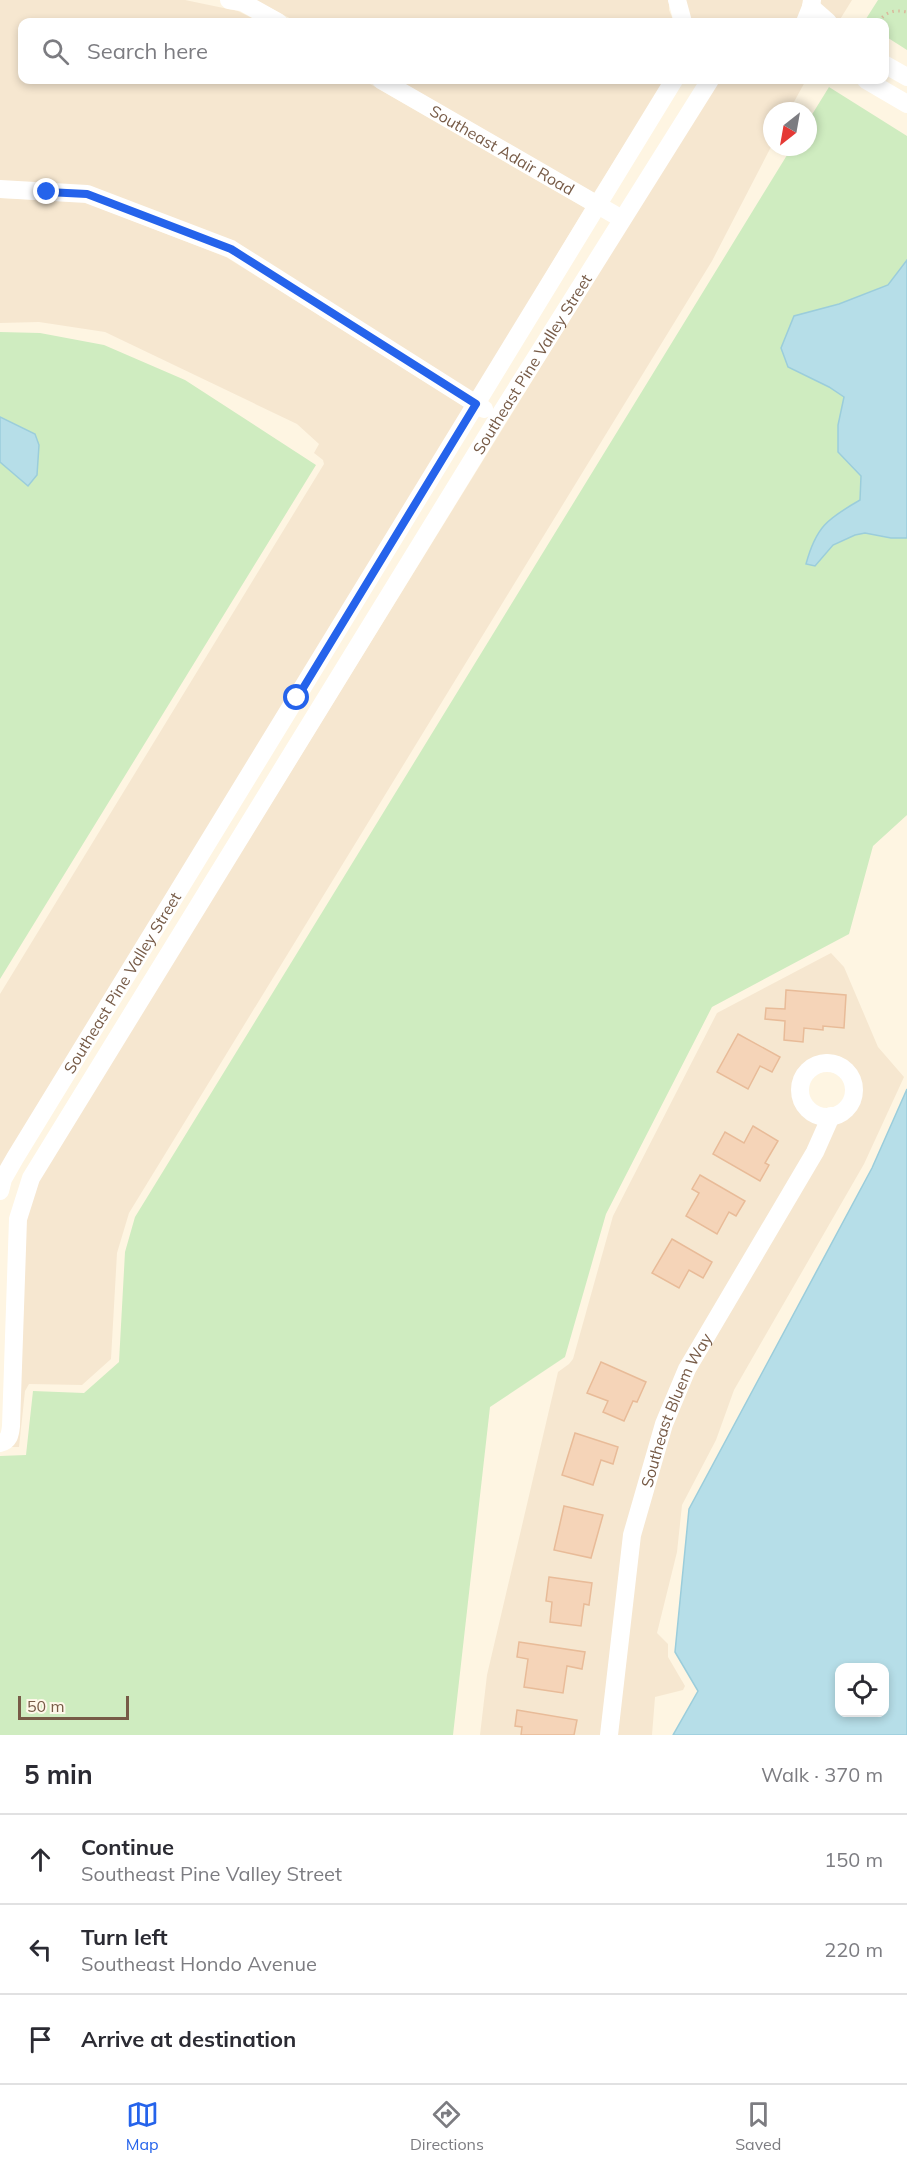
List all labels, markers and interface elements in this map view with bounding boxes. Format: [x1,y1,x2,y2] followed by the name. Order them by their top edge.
[18,18,889,84] search box
[39,35,72,68] icon: search
[87,37,208,65] text: Search here
[427,100,578,199] street label: Southeast Adair Road
[763,102,817,156] north arrow
[33,178,59,204] route end
[468,270,596,458] street label: Southeast Pine Valley Street
[283,684,309,710] route start
[59,888,185,1077] street label: Southeast Pine Valley Street
[636,1329,716,1490] street label: Southeast Bluem Way
[835,1663,889,1717] map controls
[835,1663,889,1717] button: locate
[18,1693,129,1720] scale bar
[27,1696,64,1716] text: 50 m
[24,1758,93,1791] text: 5 min
[761,1762,883,1787] text: Walk · 370 m
[81,1833,174,1861] text: Continue
[24,1843,57,1876] icon: ahead
[824,1847,883,1872] text: 150 m
[81,1861,342,1886] text: Southeast Pine Valley Street
[81,1923,168,1951] text: Turn left
[24,1933,57,1966] icon: left
[824,1937,883,1962] text: 220 m
[81,1951,317,1976] text: Southeast Hondo Avenue
[24,2023,57,2056] icon: arrive
[81,2025,296,2053] text: Arrive at destination
[126,2098,159,2154] tab: Map
[410,2098,484,2154] tab: Directions
[735,2098,781,2154] tab: Saved

